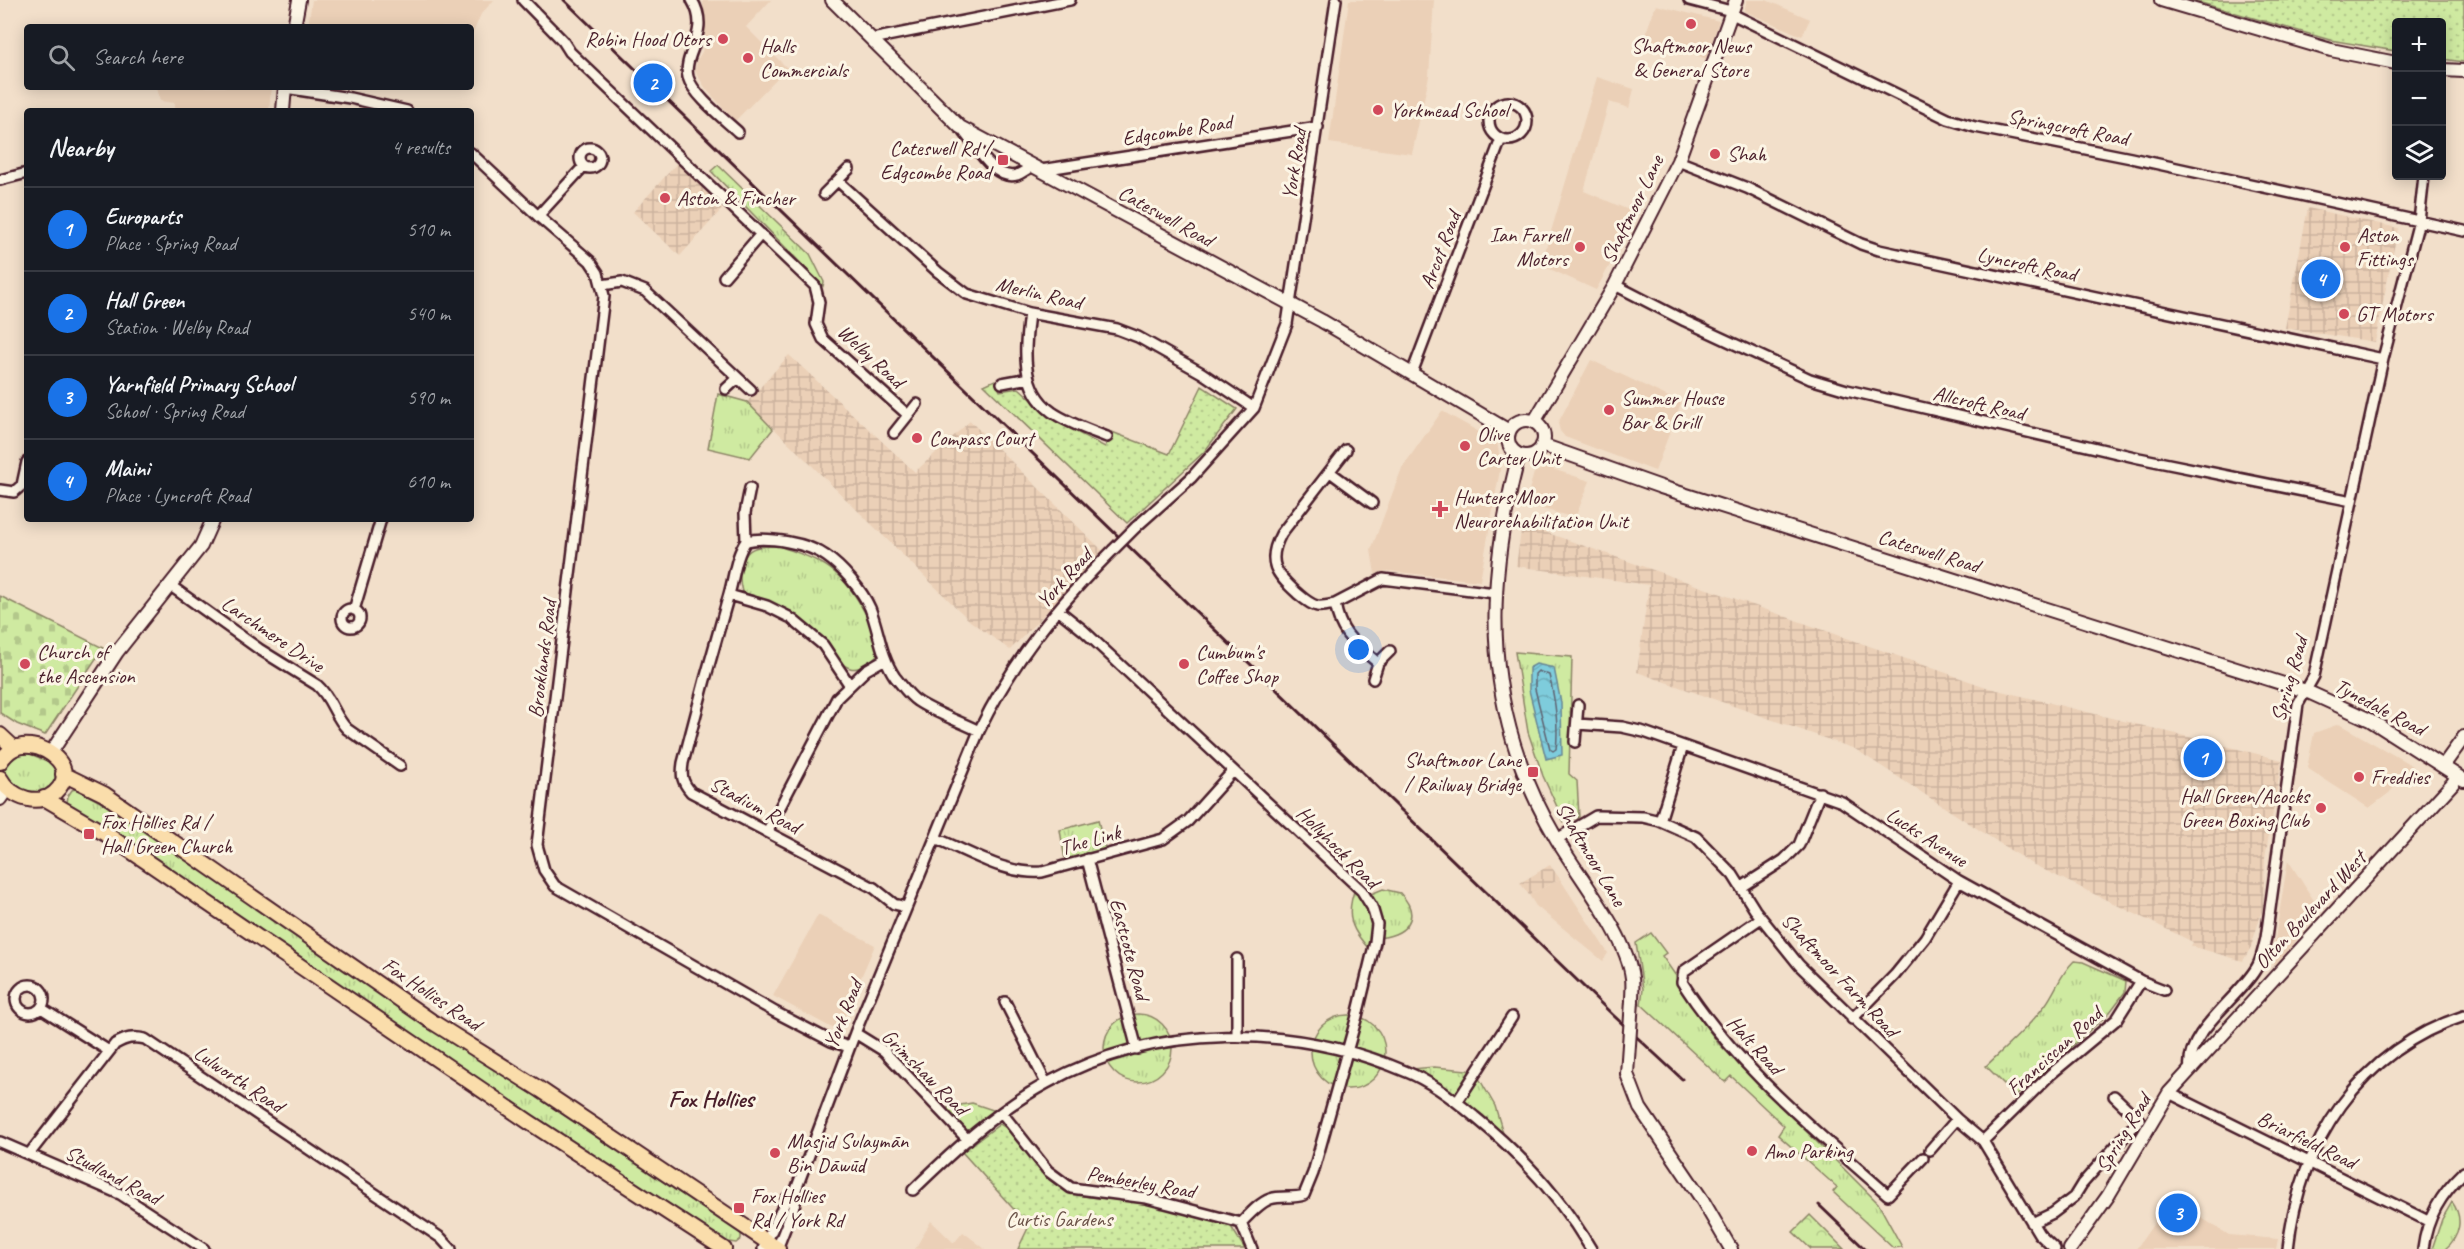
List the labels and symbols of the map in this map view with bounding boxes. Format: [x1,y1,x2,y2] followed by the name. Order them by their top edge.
[1684,17,1698,31] marker: Shaftmoor News & General Store
[585,26,713,52] place label: Robin Hood Otors
[716,32,730,46] marker: Robin Hood Otors
[760,33,849,83] place label: Halls Commercials
[1631,33,1753,83] place label: Shaftmoor News & General Store
[741,51,755,65] marker: Halls Commercials
[634,60,672,106] pin: 2
[1390,97,1511,123] place label: Yorkmead School
[1371,103,1385,117] marker: Yorkmead School
[2006,103,2134,152] street label: Springcroft Road
[1120,108,1236,152] street label: Edgcombe Road
[1276,124,1313,201] street label: York Road
[880,135,995,185] place label: Cateswell Rd / Edgcombe Road
[1727,141,1768,167] place label: Shah
[1708,147,1722,161] marker: Shah
[1595,150,1670,267] street label: Shaftmoor Lane
[996,153,1010,167] marker: Cateswell Rd / Edgcombe Road
[1114,179,1221,254] street label: Cateswell Road
[677,185,797,211] place label: Aston & Fincher
[658,191,672,205] marker: Aston & Fincher
[1414,204,1468,292] street label: Arcot Road
[1490,222,1571,272] place label: Ian Farrell Motors
[2357,222,2414,272] place label: Aston Fittings
[1573,240,1587,254] marker: Ian Farrell Motors
[2338,240,2352,254] marker: Aston Fittings
[1975,241,2083,288] street label: Lyncroft Road
[2302,256,2340,302] pin: 4
[993,270,1088,316] street label: Merlin Road
[2356,301,2434,327] place label: GT Motors
[2337,307,2351,321] marker: GT Motors
[832,319,913,396] street label: Welby Road
[1931,380,2031,427] street label: Allcroft Road
[1621,385,1725,435] place label: Summer House Bar & Grill
[1602,403,1616,417] marker: Summer House Bar & Grill
[1477,421,1563,471] place label: Olive Carter Unit
[929,425,1037,451] place label: Compass Court
[910,431,924,445] marker: Compass Court
[1458,439,1472,453] marker: Olive Carter Unit
[1454,484,1630,534] place label: Hunters Moor Neurorehabilitation Unit
[1431,500,1449,518] marker: Hunters Moor Neurorehabilitation Unit
[1875,523,1986,580] street label: Cateswell Road
[1030,541,1100,613] street label: York Road
[217,590,330,678] street label: Larchmere Drive
[522,595,563,719] street label: Brooklands Road
[2265,630,2315,724] street label: Spring Road
[1344,635,1373,664] your location
[37,639,135,689] place label: Church of the Ascension
[1196,639,1279,689] place label: Cumbum's Coffee Shop
[18,657,32,671] marker: Church of the Ascension
[1177,657,1191,671] marker: Cumbum's Coffee Shop
[2330,672,2433,744] street label: Tynedale Road
[2184,736,2222,780] pin: 1
[1405,747,1522,797] place label: Shaftmoor Lane / Railway Bridge
[2371,764,2431,790] place label: Freddies
[1526,765,1540,779] marker: Shaftmoor Lane / Railway Bridge
[705,770,808,841] street label: Stadium Road
[2352,770,2366,784] marker: Freddies
[2180,783,2311,833] place label: Hall Green/Acocks Green Boxing Club
[1550,797,1633,912] street label: Shaftmoor Lane
[1291,800,1388,897] street label: Hollyhock Road
[1882,801,1973,873] street label: Lucks Avenue
[2314,801,2328,815] marker: Hall Green/Acocks Green Boxing Club
[101,809,234,859] place label: Fox Hollies Rd / Hall Green Church
[1057,819,1125,861] street label: The Link
[82,827,96,841] marker: Fox Hollies Rd / Hall Green Church
[2249,843,2373,974] street label: Olton Boulevard West
[1104,896,1157,1006] street label: Eastcote Road
[1776,907,1906,1045] street label: Shaftmoor Farm Road
[378,951,489,1039] street label: Fox Hollies Road
[818,973,870,1052] street label: York Road
[2001,999,2110,1101] street label: Franciscan Road
[1721,1010,1790,1082] street label: Halt Road
[876,1023,976,1123] street label: Grimshaw Road
[189,1039,291,1120] street label: Lulworth Road
[668,1084,756,1114] district label: Fox Hollies
[2089,1086,2158,1177] street label: Spring Road
[2253,1105,2364,1177] street label: Briarfield Road
[787,1128,909,1178] place label: Masjid Sulaymān Bin Dāwūd
[1764,1138,1854,1164] place label: Amo Parking
[61,1139,168,1212] street label: Studland Road
[1745,1144,1759,1158] marker: Amo Parking
[768,1146,782,1160] marker: Masjid Sulaymān Bin Dāwūd
[1085,1160,1200,1205] street label: Pemberley Road
[751,1183,846,1233] place label: Fox Hollies Rd / York Rd
[2158,1190,2198,1236] pin: 3
[732,1201,746,1215] marker: Fox Hollies Rd / York Rd
[1006,1206,1114,1232] park label: Curtis Gardens

